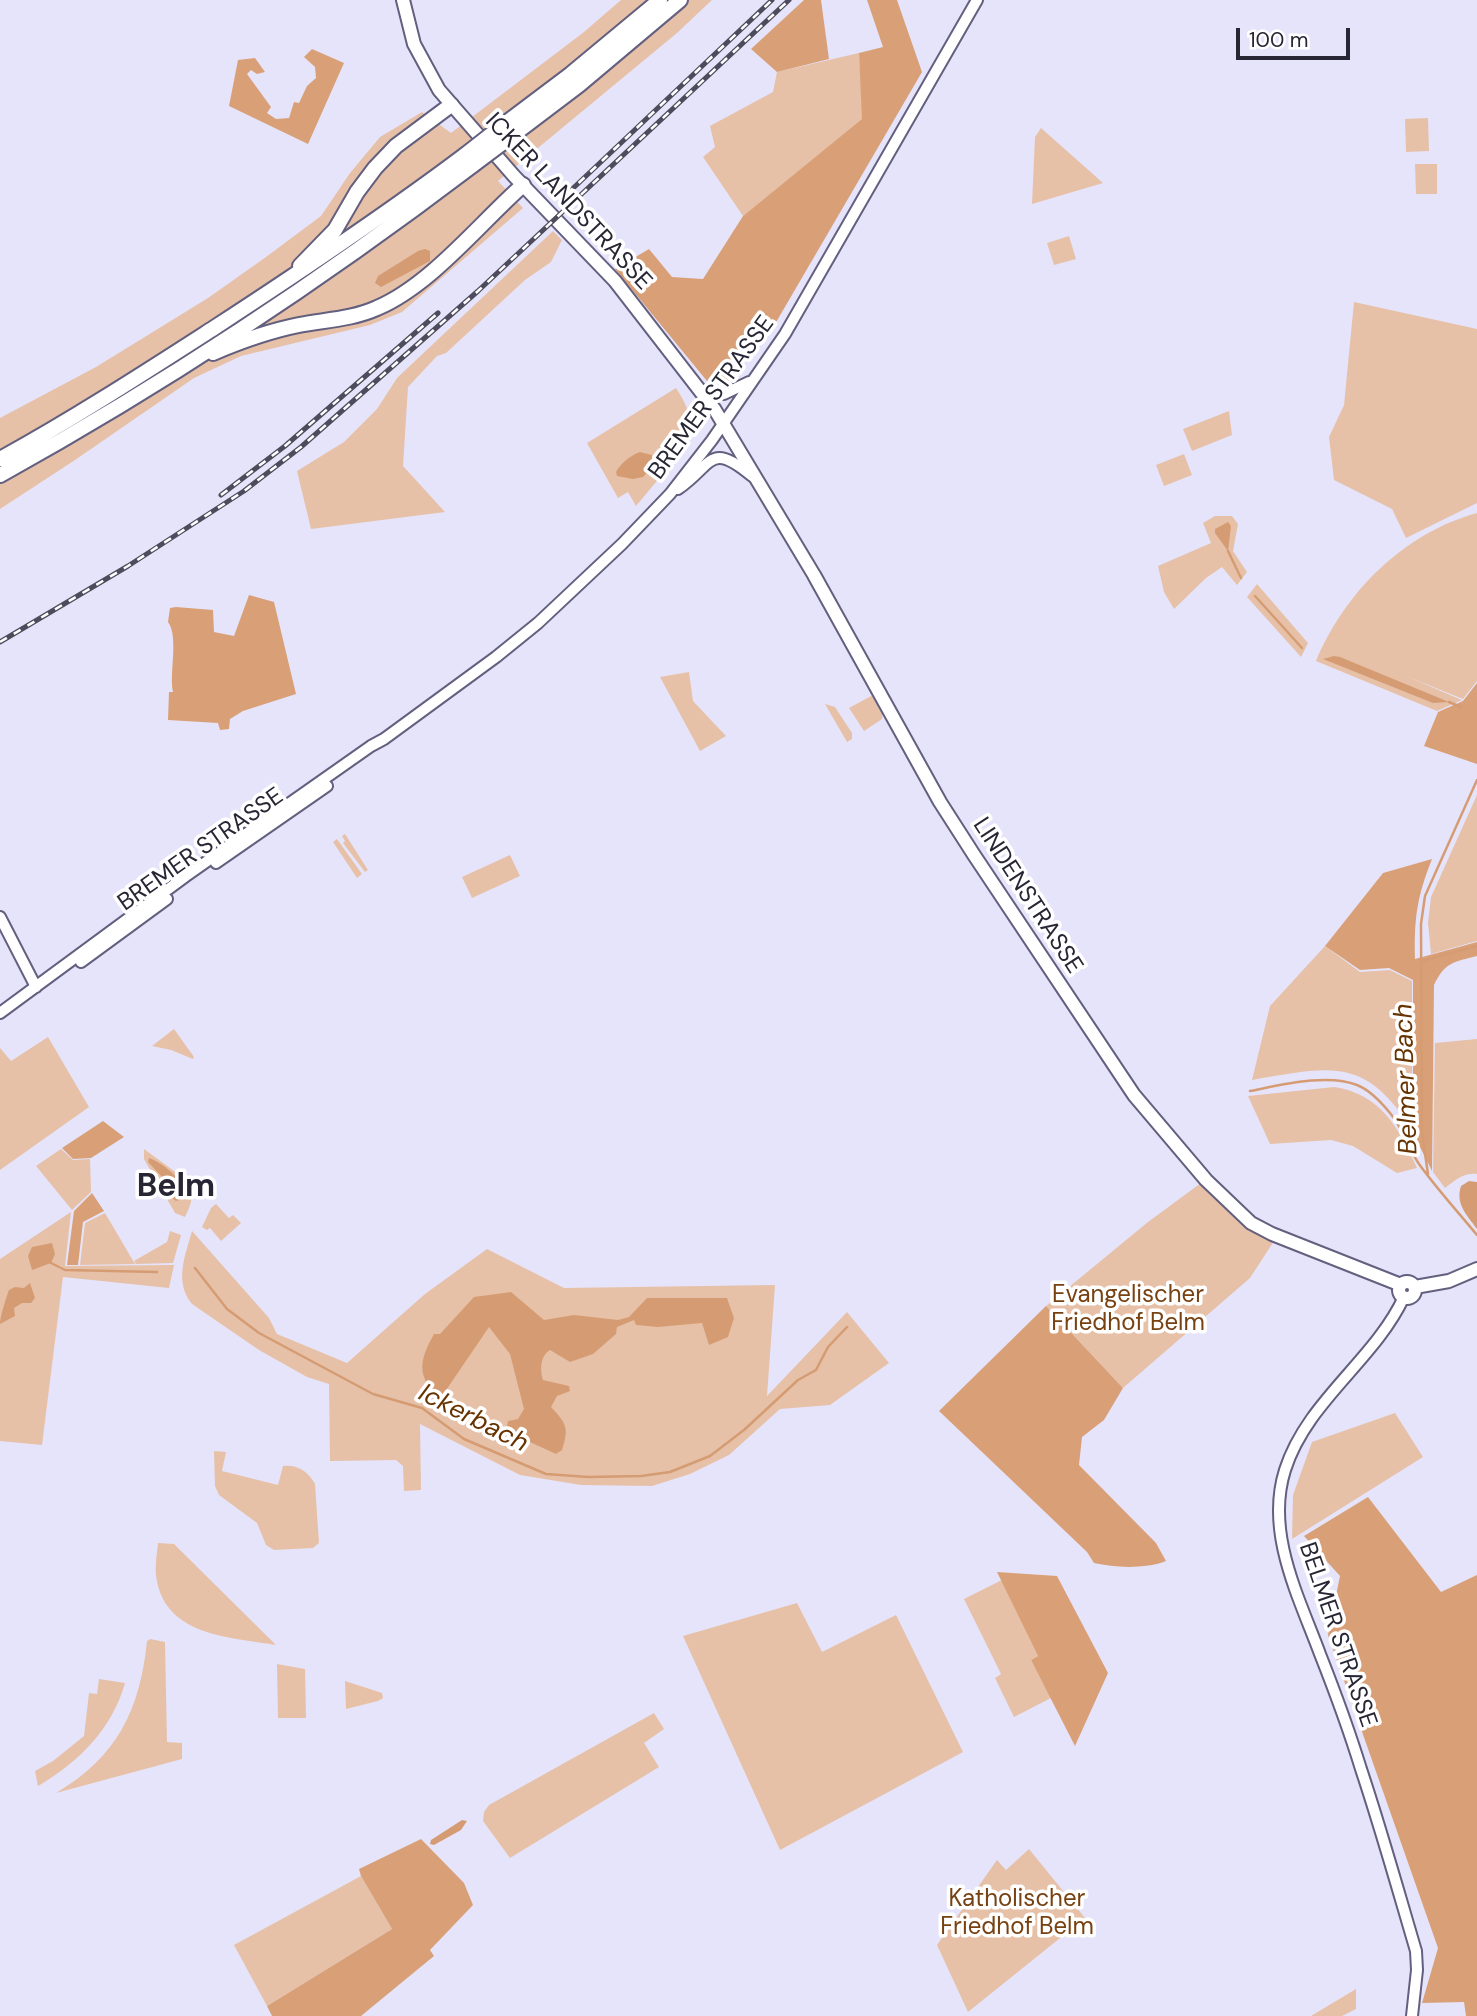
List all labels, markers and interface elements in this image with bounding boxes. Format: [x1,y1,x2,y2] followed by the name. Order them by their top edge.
[1239,14,1353,58] scale bar
[1249,26,1309,54] text: 100 m
[479,108,657,296] street label: ICKER LANDSTRASSE
[643,311,781,485] street label: BREMER STRASSE
[113,782,289,918] street label: BREMER STRASSE
[966,813,1088,979] street label: LINDENSTRASSE
[1389,1003,1425,1155] water label: Belmer Bach
[137,1169,215,1207] district label: Belm
[1051,1282,1205,1338] park label: Evangelischer Friedhof Belm
[413,1378,533,1460] water label: Ickerbach
[1292,1539,1382,1731] street label: BELMER STRASSE
[940,1886,1094,1942] park label: Katholischer Friedhof Belm

